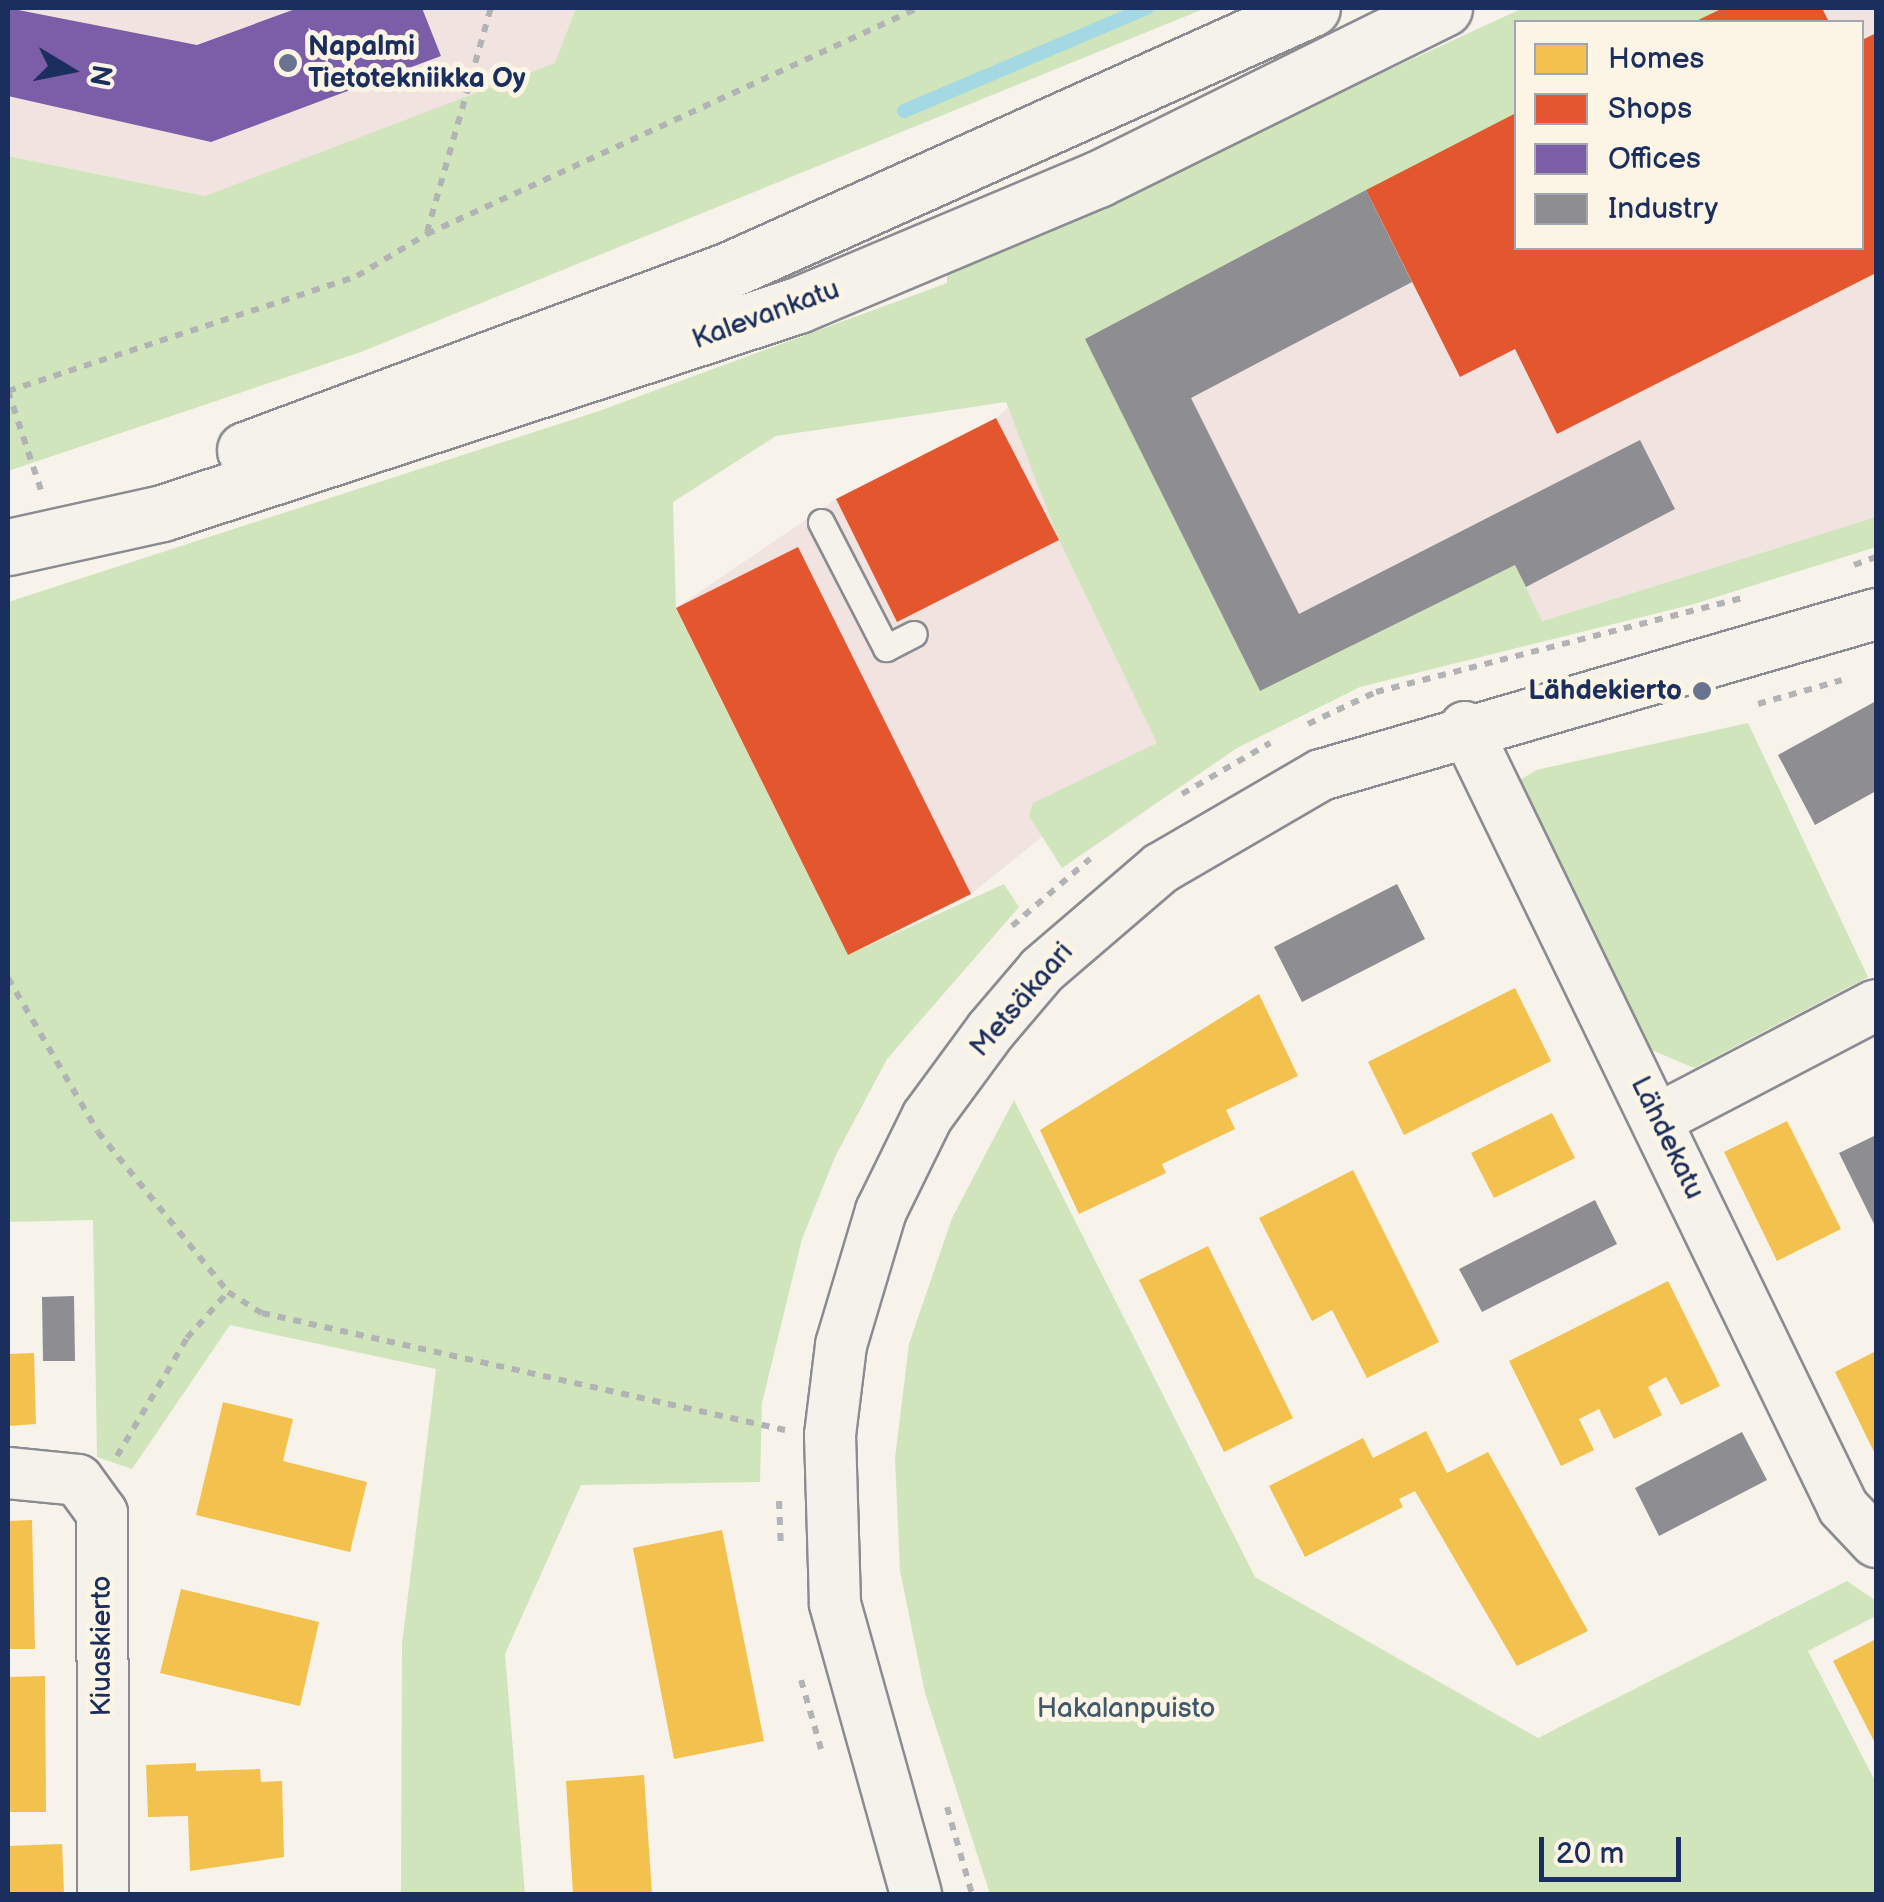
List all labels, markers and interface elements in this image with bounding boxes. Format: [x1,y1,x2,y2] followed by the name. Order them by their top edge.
[20,20,120,120] north arrow
[1514,20,1864,250] legend
[308,30,526,96] place label: Napalmi Tietotekniikka Oy
[1608,41,1704,77] text: Homes
[277,52,299,74] marker: Napalmi Tietotekniikka Oy
[82,62,118,89] text: N
[1608,91,1692,127] text: Shops
[1608,141,1701,177] text: Offices
[1608,191,1718,227] text: Industry
[688,273,844,357] street label: Kalevankatu
[1528,674,1682,708] place label: Lähdekierto
[1691,680,1713,702] marker: Lähdekierto
[963,936,1081,1064] street label: Metsäkaari
[1623,1071,1711,1205] street label: Lähdekatu
[85,1576,119,1716] street label: Kiuaskierto
[1037,1692,1215,1726] park label: Hakalanpuisto
[1544,1817,1686,1879] scale bar
[1556,1836,1624,1872] text: 20 m

